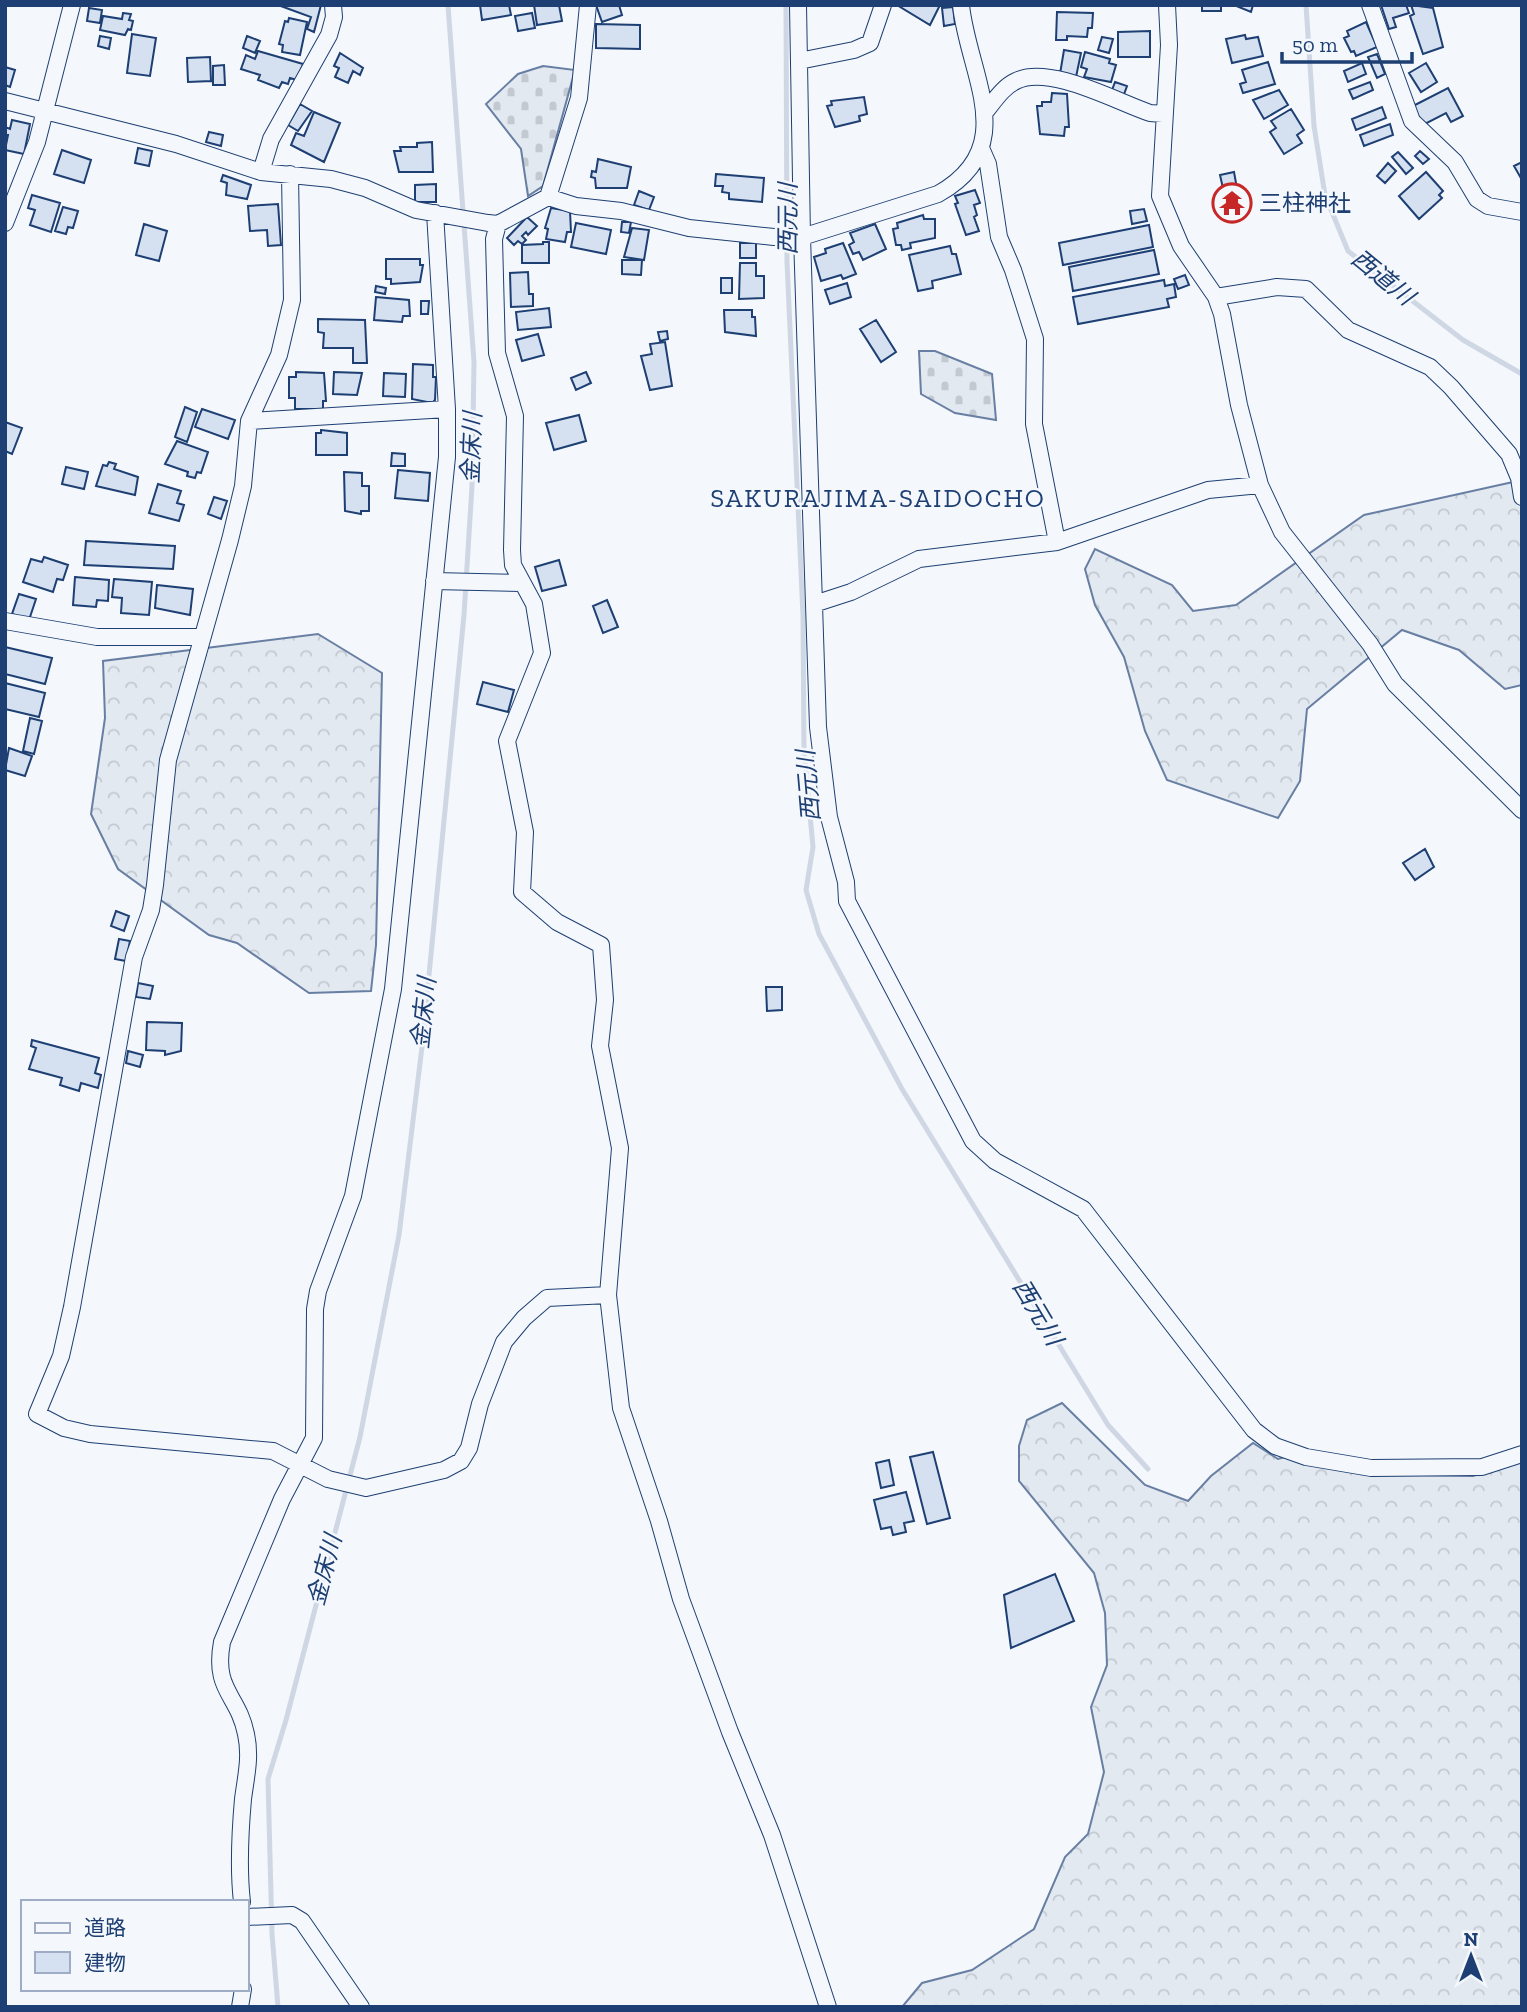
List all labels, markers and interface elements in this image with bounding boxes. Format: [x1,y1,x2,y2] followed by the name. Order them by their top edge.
[1282,21,1412,65] scale bar
[1292,32,1338,57] text: 50 m
[773,180,802,255] water label: 西元川
[1211,182,1253,224] temple icon: 三柱神社
[1259,189,1351,217] place label: 三柱神社
[1346,243,1422,313] water label: 西道川
[455,409,487,484] water label: 金床川
[710,482,1046,514] district label: SAKURAJIMA-SAIDOCHO
[790,746,826,823] water label: 西元川
[405,973,441,1050] water label: 金床川
[1007,1274,1071,1353] water label: 西元川
[301,1529,348,1609] water label: 金床川
[21,1900,248,1991] legend
[84,1915,126,1940] text: 道路
[1436,1921,1506,1991] north arrow
[1464,1928,1478,1951] text: N
[84,1950,126,1975] text: 建物

